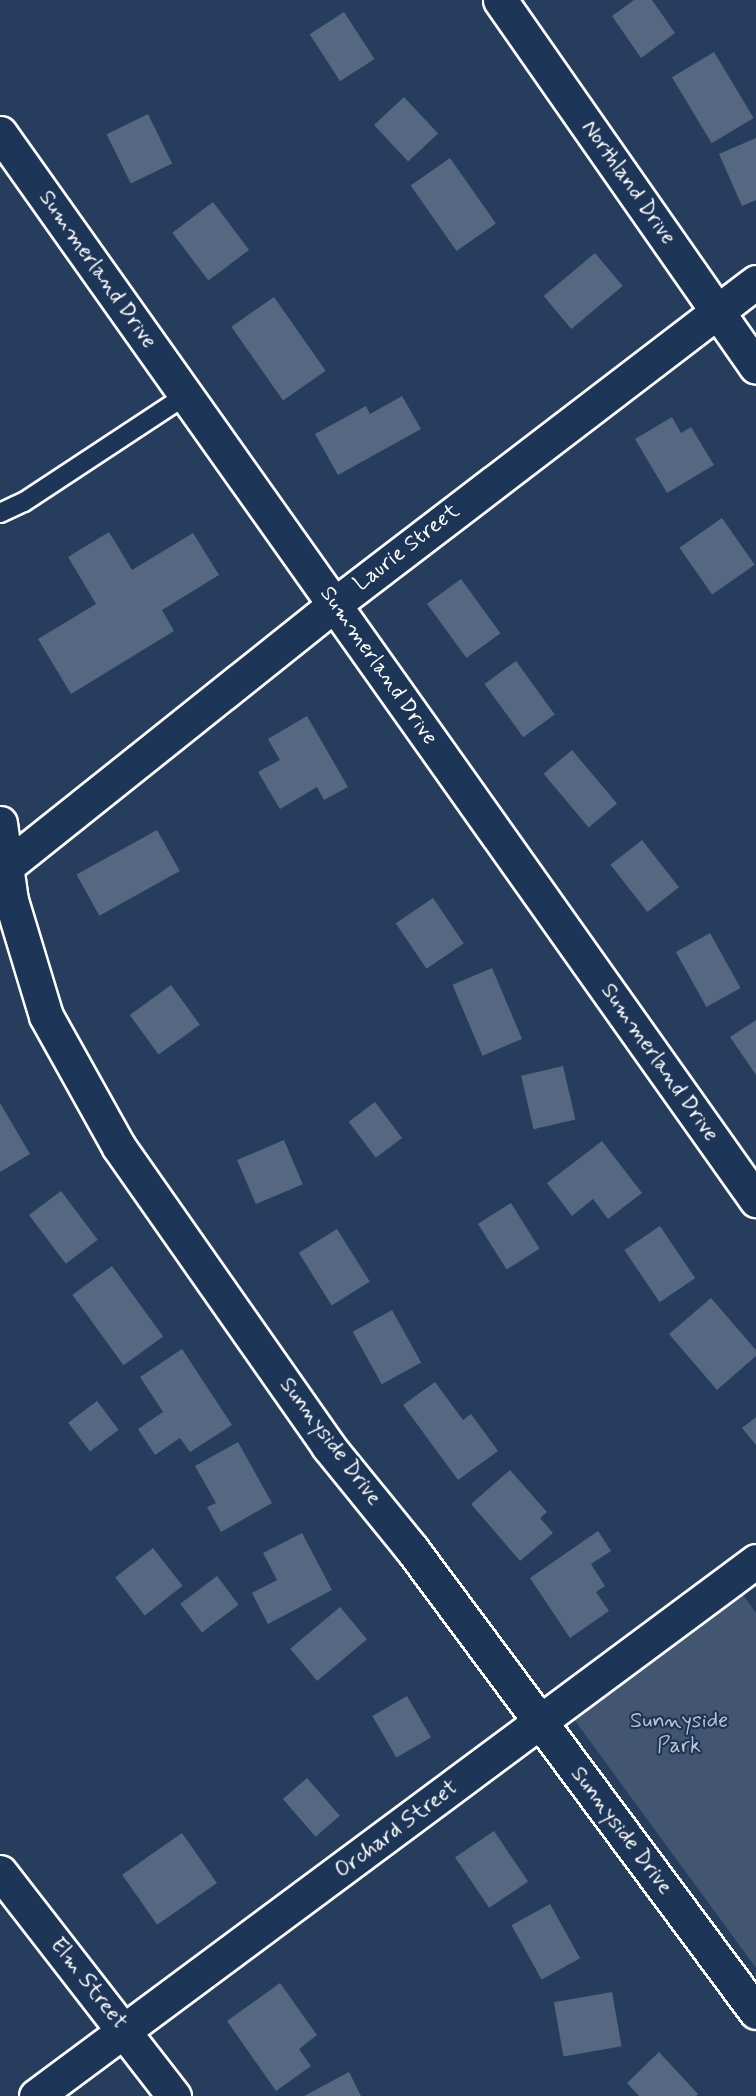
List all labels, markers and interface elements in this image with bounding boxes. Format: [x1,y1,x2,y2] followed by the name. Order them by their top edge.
[575,116,681,250] street label: Northland Drive
[33,186,161,354] street label: Summerland Drive
[349,498,465,598] street label: Laurie Street
[314,582,442,750] street label: Summerland Drive
[595,979,723,1147] street label: Summerland Drive
[274,1373,386,1511] street label: Sunnyside Drive
[630,1708,728,1760] park label: Sunnyside Park
[565,1762,677,1900] street label: Sunnyside Drive
[331,1776,463,1884] street label: Orchard Street
[44,1933,132,2035] street label: Elm Street

